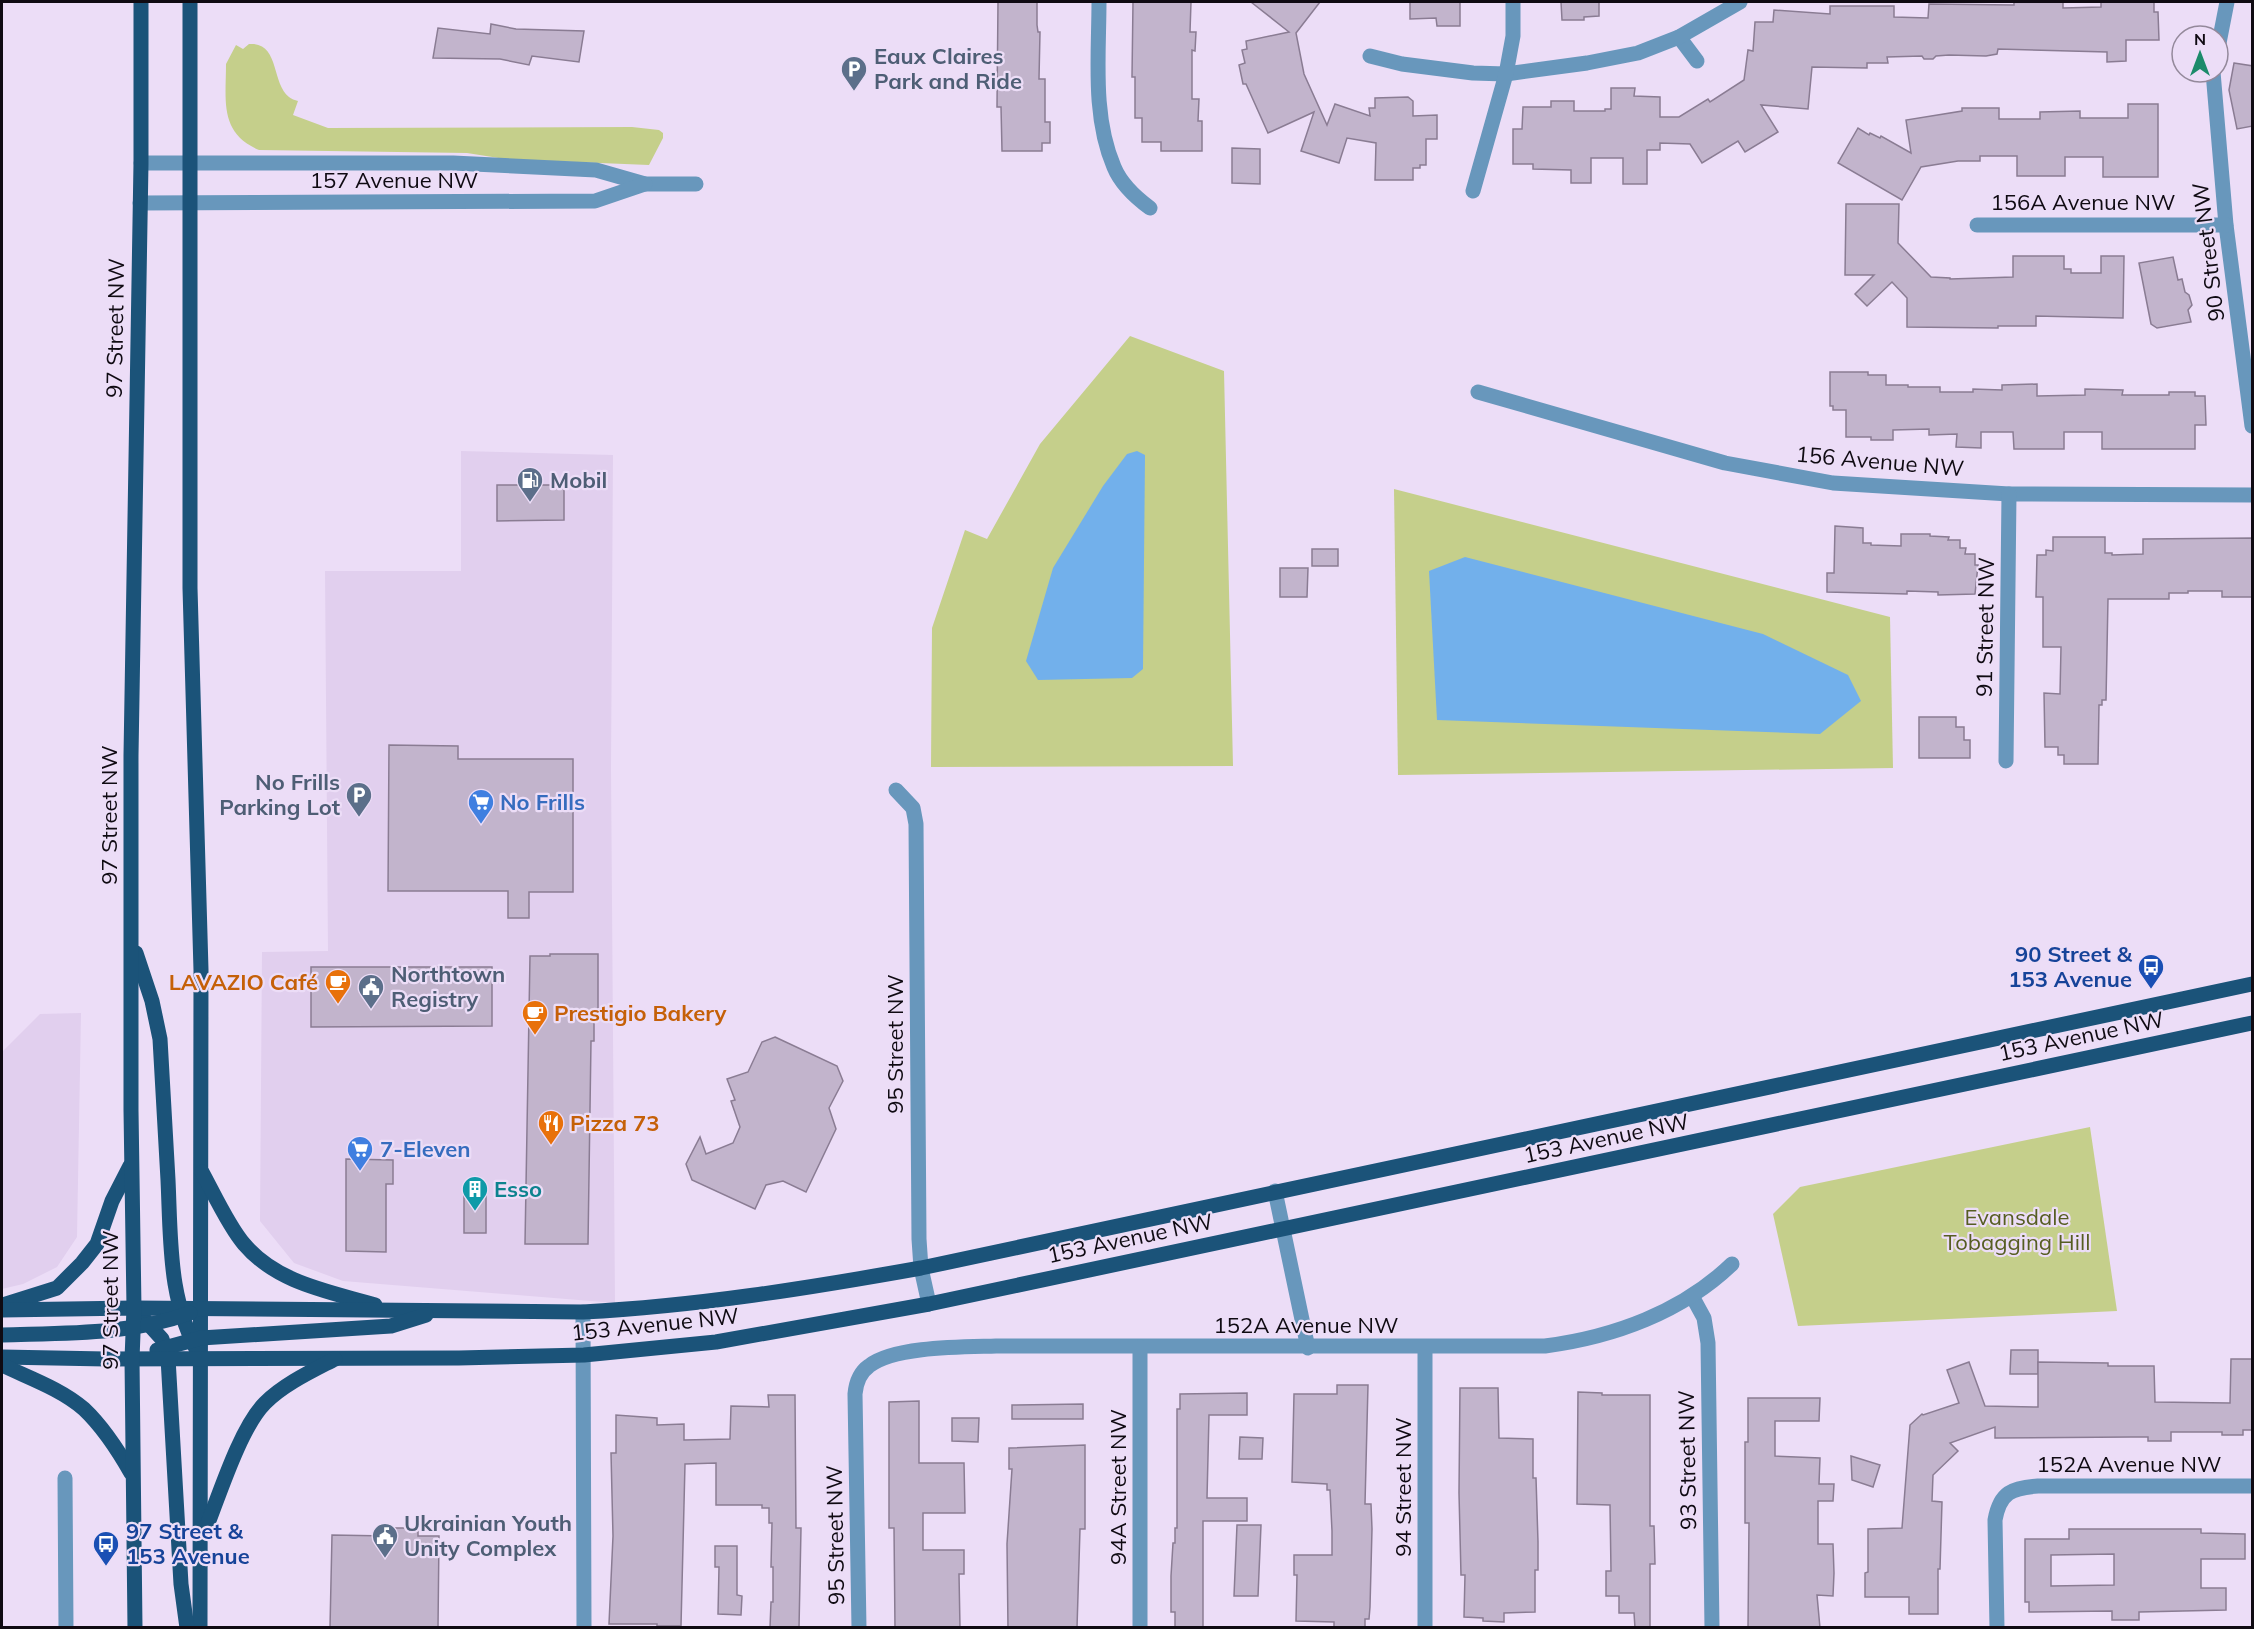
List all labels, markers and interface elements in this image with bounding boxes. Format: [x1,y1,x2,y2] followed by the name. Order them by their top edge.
[2170,24,2230,84] north arrow
[2194,29,2206,49] text: N
[874,42,1022,95] place label: Eaux Claires Park and Ride
[839,54,869,92] parking icon: Eaux Claires Park and Ride
[310,166,478,194] street label: 157 Avenue NW
[2186,181,2230,323] street label: 90 Street NW
[1991,188,2175,216] street label: 156A Avenue NW
[100,258,130,398] street label: 97 Street NW
[1795,440,1965,482] street label: 156 Avenue NW
[515,465,545,503] fuel station icon: Mobil
[550,466,607,494] place label: Mobil
[1970,557,2000,697] street label: 91 Street NW
[95,745,123,885] street label: 97 Street NW
[219,768,340,821] place label: No Frills Parking Lot
[344,780,374,818] parking icon: No Frills Parking Lot
[466,787,496,825] supermarket icon: No Frills
[500,788,585,816] place label: No Frills
[2008,940,2133,993] place label: 90 Street & 153 Avenue
[2136,952,2166,990] bus stop icon: 90 Street & 153 Avenue
[391,960,505,1013] place label: Northtown Registry
[323,967,353,1005] cafe icon: LAVAZIO Café
[169,968,318,996] place label: LAVAZIO Café
[356,972,386,1010] public building icon: Northtown Registry
[881,974,909,1114] street label: 95 Street NW
[520,998,550,1036] cafe icon: Prestigio Bakery
[554,999,727,1027] place label: Prestigio Bakery
[1996,1005,2166,1067] street label: 153 Avenue NW
[1521,1107,1691,1169] street label: 153 Avenue NW
[536,1108,566,1146] restaurant icon: Pizza 73
[570,1109,660,1137] place label: Pizza 73
[345,1134,375,1172] supermarket icon: 7-Eleven
[380,1135,471,1163] place label: 7-Eleven
[460,1174,490,1212] building icon: Esso
[494,1175,542,1203] place label: Esso
[1944,1203,2090,1256] park label: Evansdale Tobagging Hill
[1045,1207,1215,1269] street label: 153 Avenue NW
[96,1230,124,1370] street label: 97 Street NW
[570,1301,740,1347] street label: 153 Avenue NW
[1214,1311,1398,1339] street label: 152A Avenue NW
[1672,1390,1702,1530] street label: 93 Street NW
[1104,1409,1132,1565] street label: 94A Street NW
[1389,1417,1417,1557] street label: 94 Street NW
[2037,1450,2221,1478] street label: 152A Avenue NW
[820,1465,850,1605] street label: 95 Street NW
[404,1509,572,1562] place label: Ukrainian Youth Unity Complex
[126,1517,250,1570] place label: 97 Street & 153 Avenue
[370,1521,400,1559] public building icon: Ukrainian Youth Unity Complex
[91,1529,121,1567] bus stop icon: 97 Street & 153 Avenue

